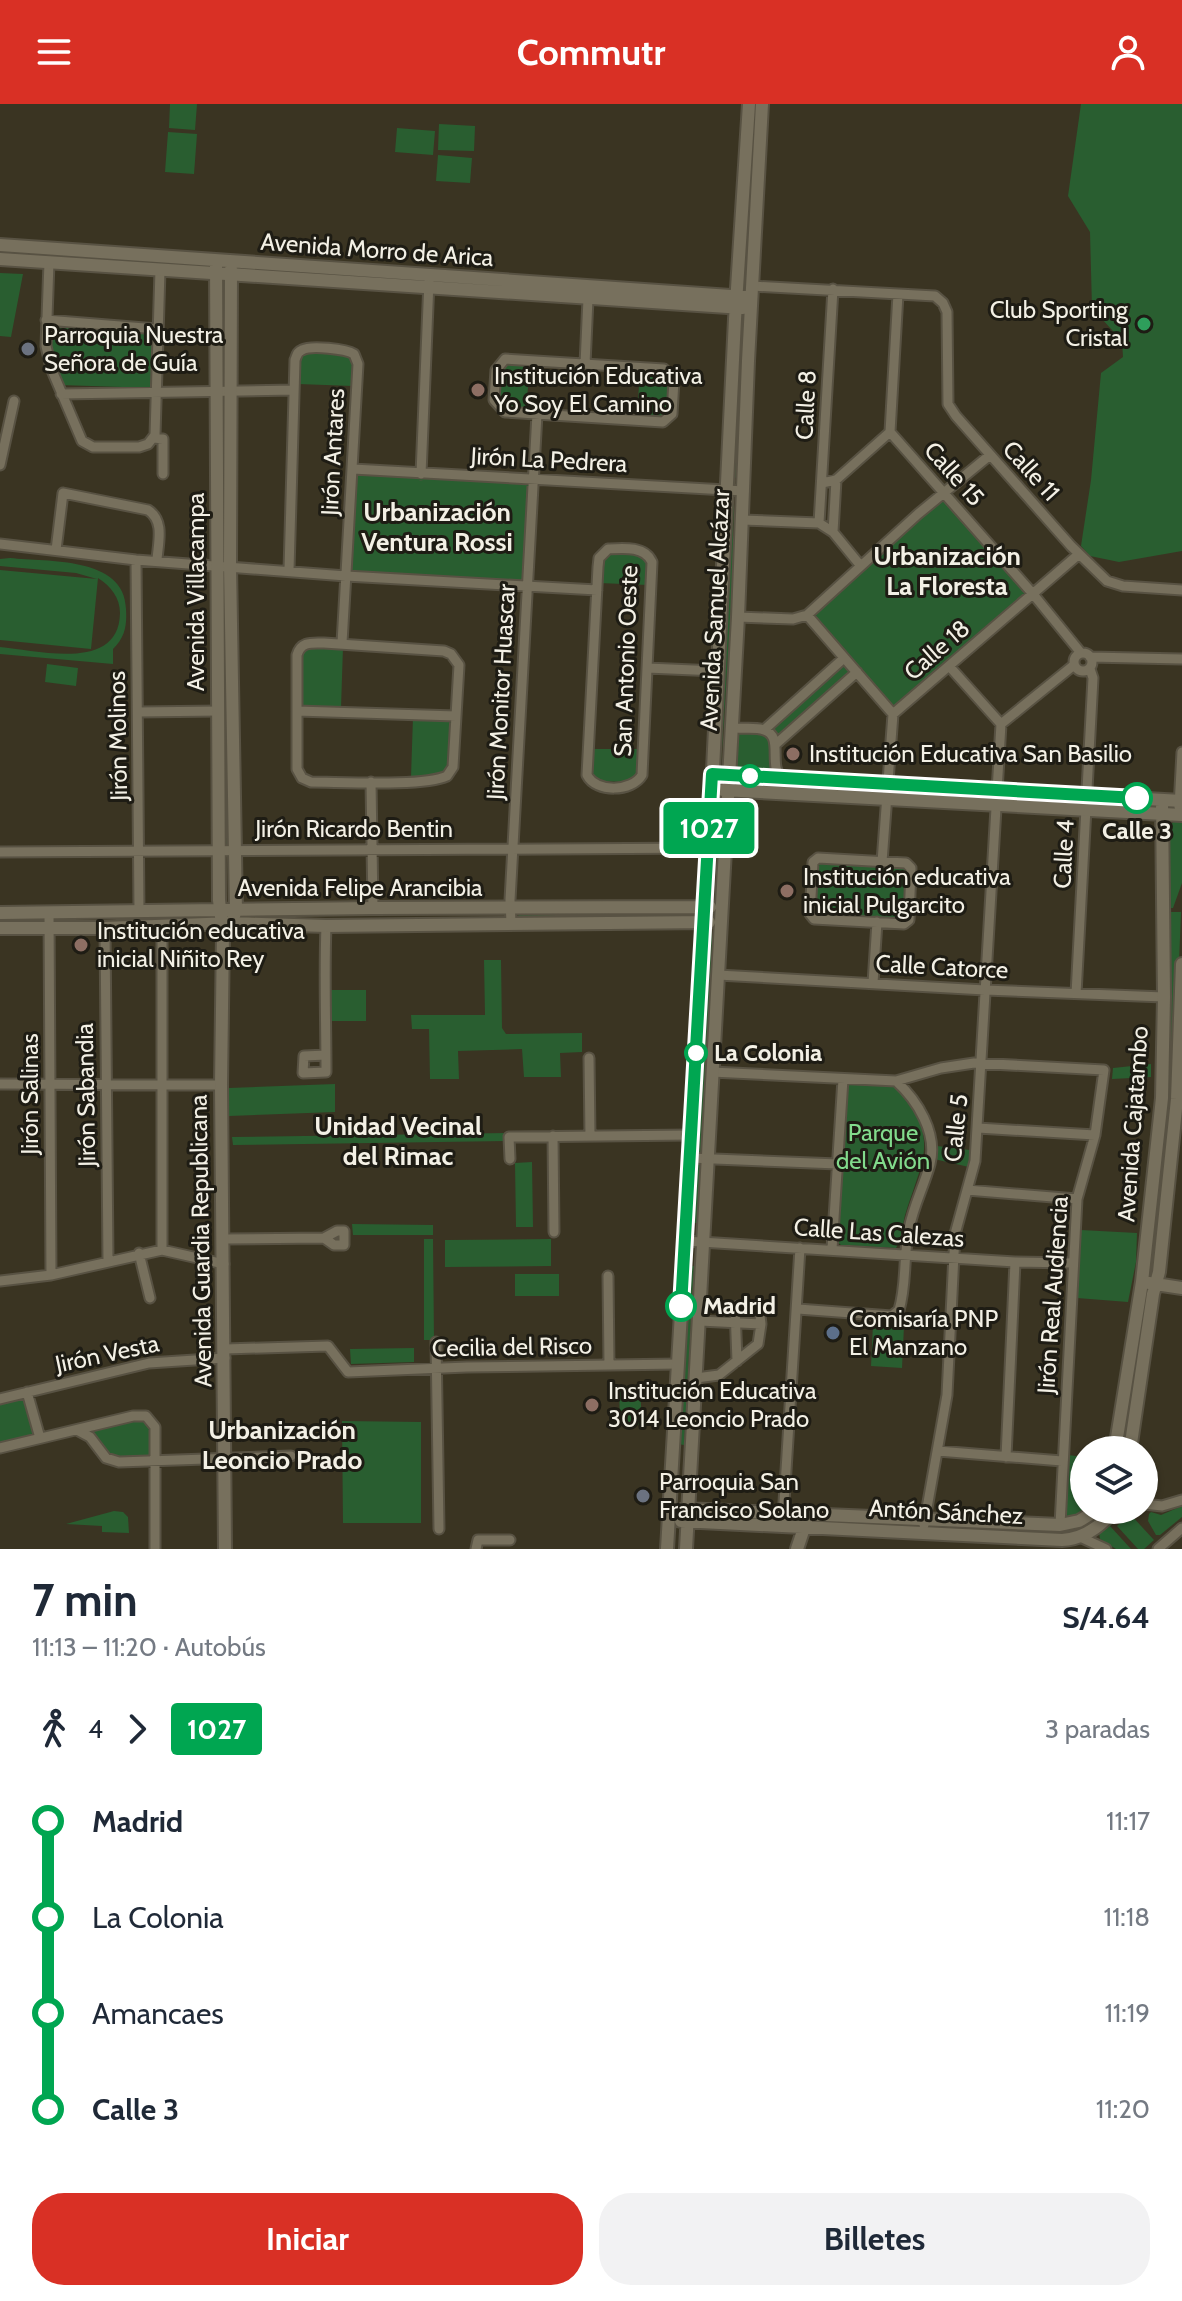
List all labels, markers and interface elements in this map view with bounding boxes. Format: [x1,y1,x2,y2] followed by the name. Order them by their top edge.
[32,30,76,74] icon: menu
[517,30,665,74] text: Commutr
[1106,30,1150,74] icon: person
[260,227,495,272] street label: Avenida Morro de Arica
[990,295,1129,352] place label: Club Sporting Cristal
[1135,315,1153,333] marker: Club Sporting Cristal
[44,320,224,377] place label: Parroquia Nuestra Señora de Guía
[19,340,37,358] marker: Parroquia Nuestra Señora de Guía
[493,361,703,418] place label: Institución Educativa Yo Soy El Camino
[789,369,822,441] street label: Calle 8
[469,381,487,399] marker: Institución Educativa Yo Soy El Camino
[315,388,350,517] street label: Jirón Antares
[997,435,1066,507] street label: Calle 11
[918,436,991,512] street label: Calle 15
[469,441,629,478] street label: Jirón La Pedrera
[694,488,735,732] street label: Avenida Samuel Alcázar
[181,492,210,691] street label: Avenida Villacampa
[361,496,513,558] district label: Urbanización Ventura Rossi
[873,540,1021,602] district label: Urbanización La Floresta
[608,565,643,757] street label: San Antonio Oeste
[480,583,521,802] street label: Jirón Monitor Huascar
[898,613,975,686] street label: Calle 18
[102,671,133,802] street label: Jirón Molinos
[809,739,1132,768] place label: Institución Educativa San Basilio
[784,745,802,763] marker: Institución Educativa San Basilio
[739,765,761,787] unlabelled marker
[1122,783,1152,813] marker: Calle 3
[653,802,765,854] line badge: 1027
[679,811,739,845] text: 1027
[254,814,453,843] street label: Jirón Ricardo Bentin
[1102,816,1172,845] place label: Calle 3
[1047,819,1080,889] street label: Calle 4
[803,862,1011,919] place label: Institución educativa inicial Pulgarcito
[237,873,483,902] street label: Avenida Felipe Arancibia
[778,882,796,900] marker: Institución educativa inicial Pulgarcito
[97,916,305,973] place label: Institución educativa inicial Niñito Rey
[72,936,90,954] marker: Institución educativa inicial Niñito Rey
[875,949,1009,984] street label: Calle Catorce
[70,1022,101,1168] street label: Jirón Sabandia
[1111,1025,1154,1223] street label: Avenida Cajatambo
[15,1033,44,1156] street label: Jirón Salinas
[714,1038,822,1067] place label: La Colonia
[685,1042,707,1064] marker: La Colonia
[938,1093,973,1163] street label: Calle 5
[183,1094,218,1388] street label: Avenida Guardia Republicana
[314,1110,482,1172] district label: Unidad Vecinal del Rimac
[836,1118,930,1175] park label: Parque del Avión
[1031,1195,1074,1396] street label: Jirón Real Audiencia
[793,1212,965,1253] street label: Calle Las Calezas
[666,1291,696,1321] marker: Madrid
[703,1291,776,1320] place label: Madrid
[849,1304,998,1361] place label: Comisaría PNP El Manzano
[824,1324,842,1342] marker: Comisaría PNP El Manzano
[51,1328,162,1379] street label: Jirón Vesta
[432,1331,592,1362] street label: Cecilia del Risco
[608,1376,817,1433] place label: Institución Educativa 3014 Leoncio Prado
[583,1396,601,1414] marker: Institución Educativa 3014 Leoncio Prado
[202,1414,362,1476] district label: Urbanización Leoncio Prado
[1070,1436,1158,1524] map controls
[1070,1436,1158,1524] button: layers
[659,1467,829,1524] place label: Parroquia San Francisco Solano
[634,1487,652,1505] marker: Parroquia San Francisco Solano
[868,1493,1024,1530] street label: Antón Sánchez
[32,1574,137,1627] text: 7 min
[1062,1599,1150,1636] text: S/4.64
[32,1631,266,1663] text: 11:13 – 11:20 · Autobús
[32,1707,76,1751] icon: walk
[115,1707,159,1751] icon: forward
[187,1712,246,1746] text: 1027
[88,1713,103,1745] text: 4
[1045,1713,1150,1745] text: 3 paradas
[92,1803,183,1840] text: Madrid
[1106,1805,1150,1837] text: 11:17
[92,1899,224,1936] text: La Colonia
[1103,1901,1150,1933] text: 11:18
[92,1995,224,2032] text: Amancaes
[1104,1997,1150,2029] text: 11:19
[92,2091,179,2128] text: Calle 3
[1096,2093,1150,2125] text: 11:20
[32,2193,583,2285] button: Iniciar
[599,2193,1150,2285] button: Billetes

